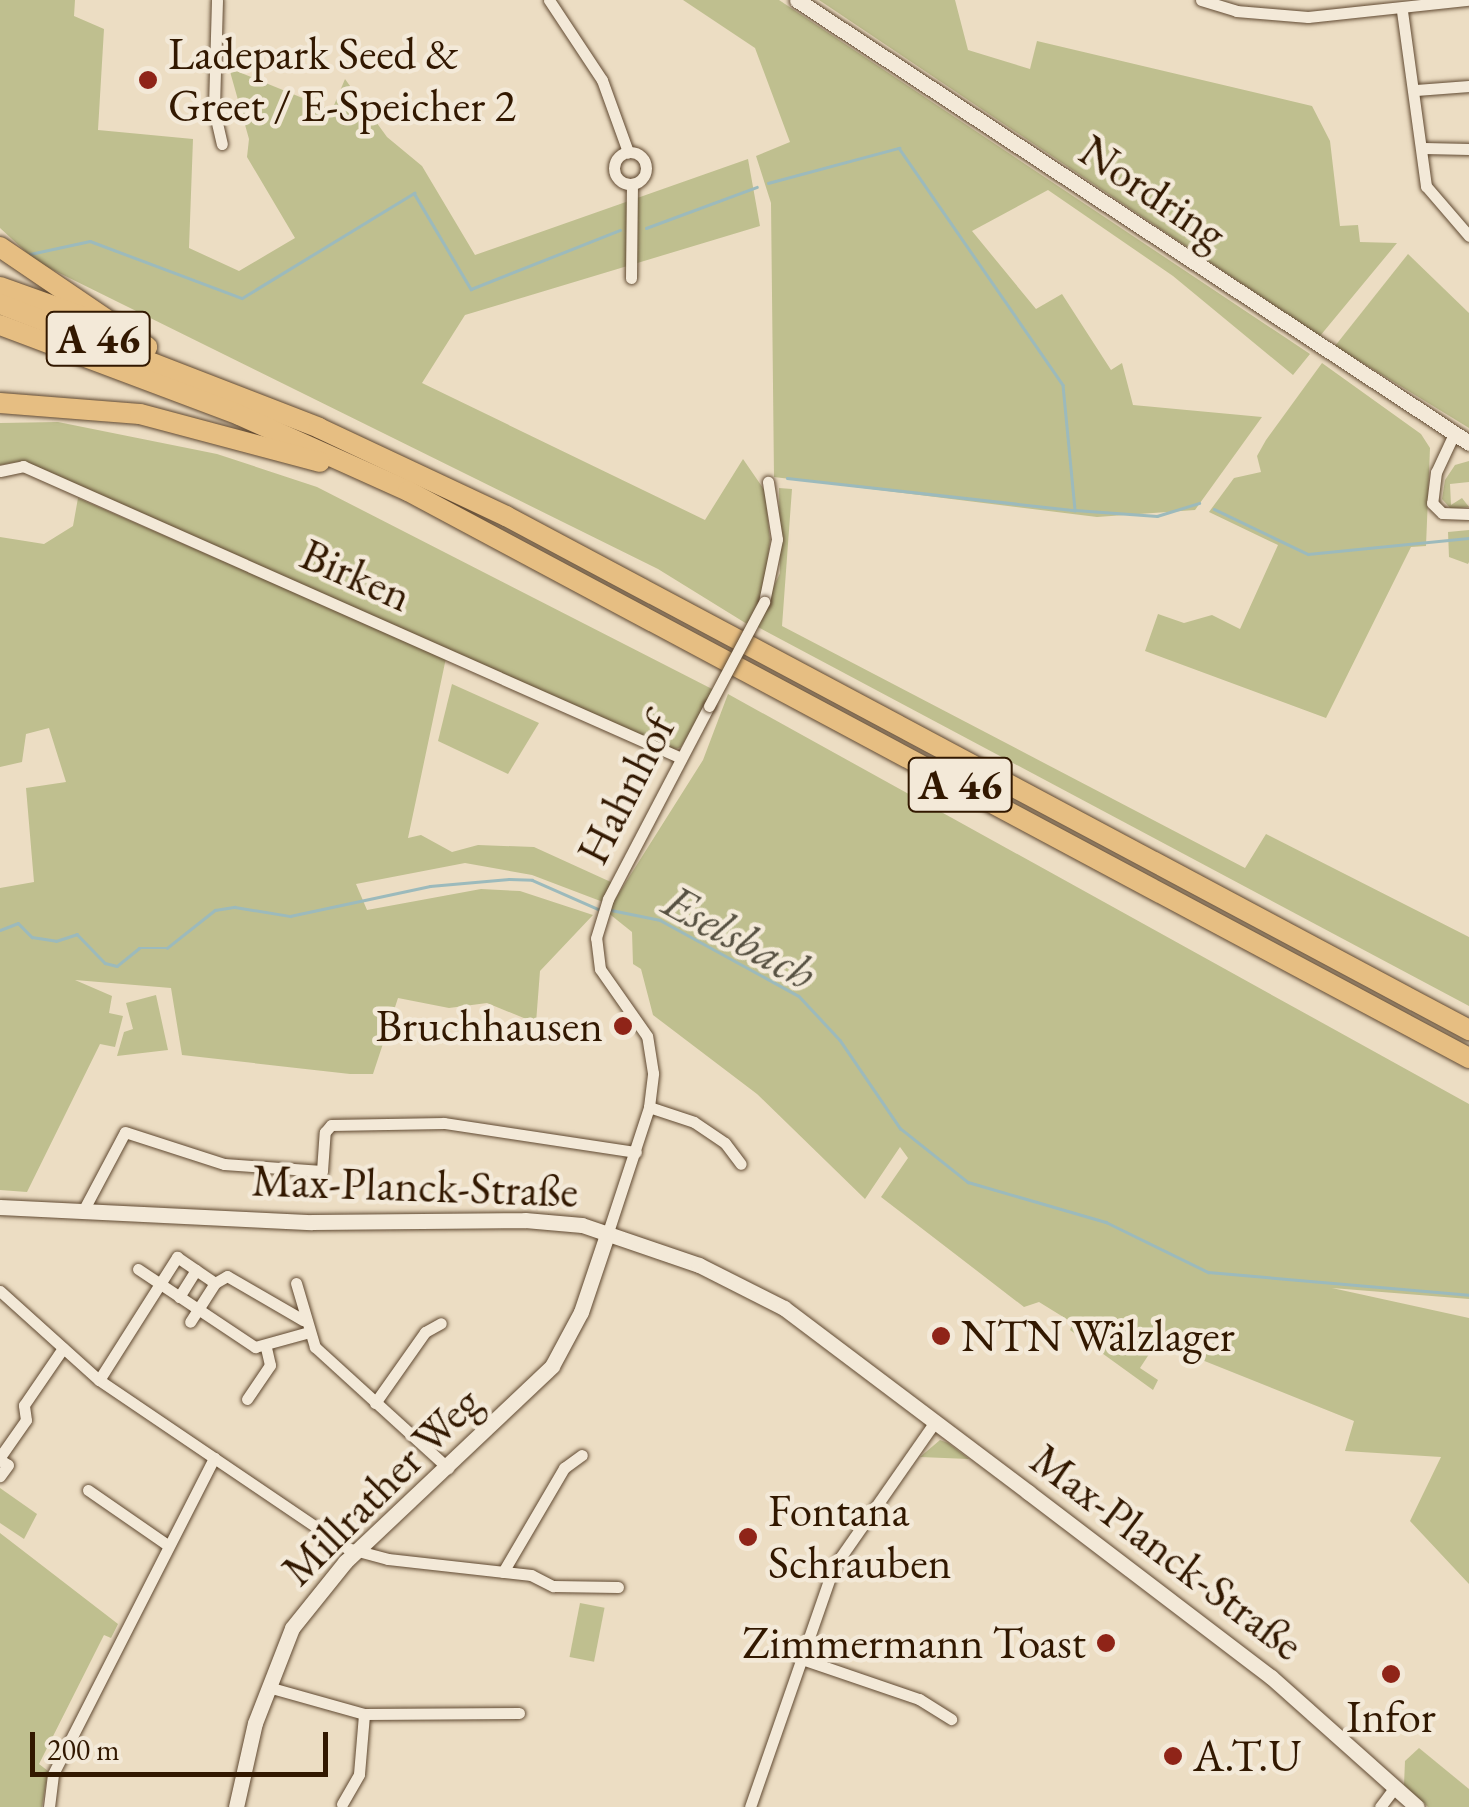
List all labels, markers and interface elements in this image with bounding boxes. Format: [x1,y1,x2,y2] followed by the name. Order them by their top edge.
[168,27,516,133] place label: Ladepark Seed & Greet / E-Speicher 2
[137,69,159,91] marker: Ladepark Seed & Greet / E-Speicher 2
[1069,123,1237,261] street label: Nordring
[46,302,150,376] road number: A 46
[293,527,419,623] street label: Birken
[565,705,687,873] street label: Hahnhof
[908,748,1012,822] road number: A 46
[654,872,826,1002] water label: Eselsbach
[376,999,603,1053] place label: Bruchhausen
[612,1015,634,1037] marker: Bruchhausen
[251,1153,579,1219] street label: Max-Planck-Straße
[961,1309,1235,1363] place label: NTN Wälzlager
[930,1325,952,1347] marker: NTN Wälzlager
[270,1375,492,1597] street label: Millrather Weg
[1020,1432,1314,1672] street label: Max-Planck-Straße
[768,1484,952,1590] place label: Fontana Schrauben
[737,1526,759,1548] marker: Fontana Schrauben
[742,1616,1086,1670] place label: Zimmermann Toast
[1095,1632,1117,1654] marker: Zimmermann Toast
[1380,1663,1402,1685] marker: Infor
[1346,1690,1436,1744] place label: Infor
[35,1712,332,1774] scale bar
[1193,1729,1301,1783] place label: A.T.U
[47,1730,120,1769] text: 200 m
[1162,1745,1184,1767] marker: A.T.U

